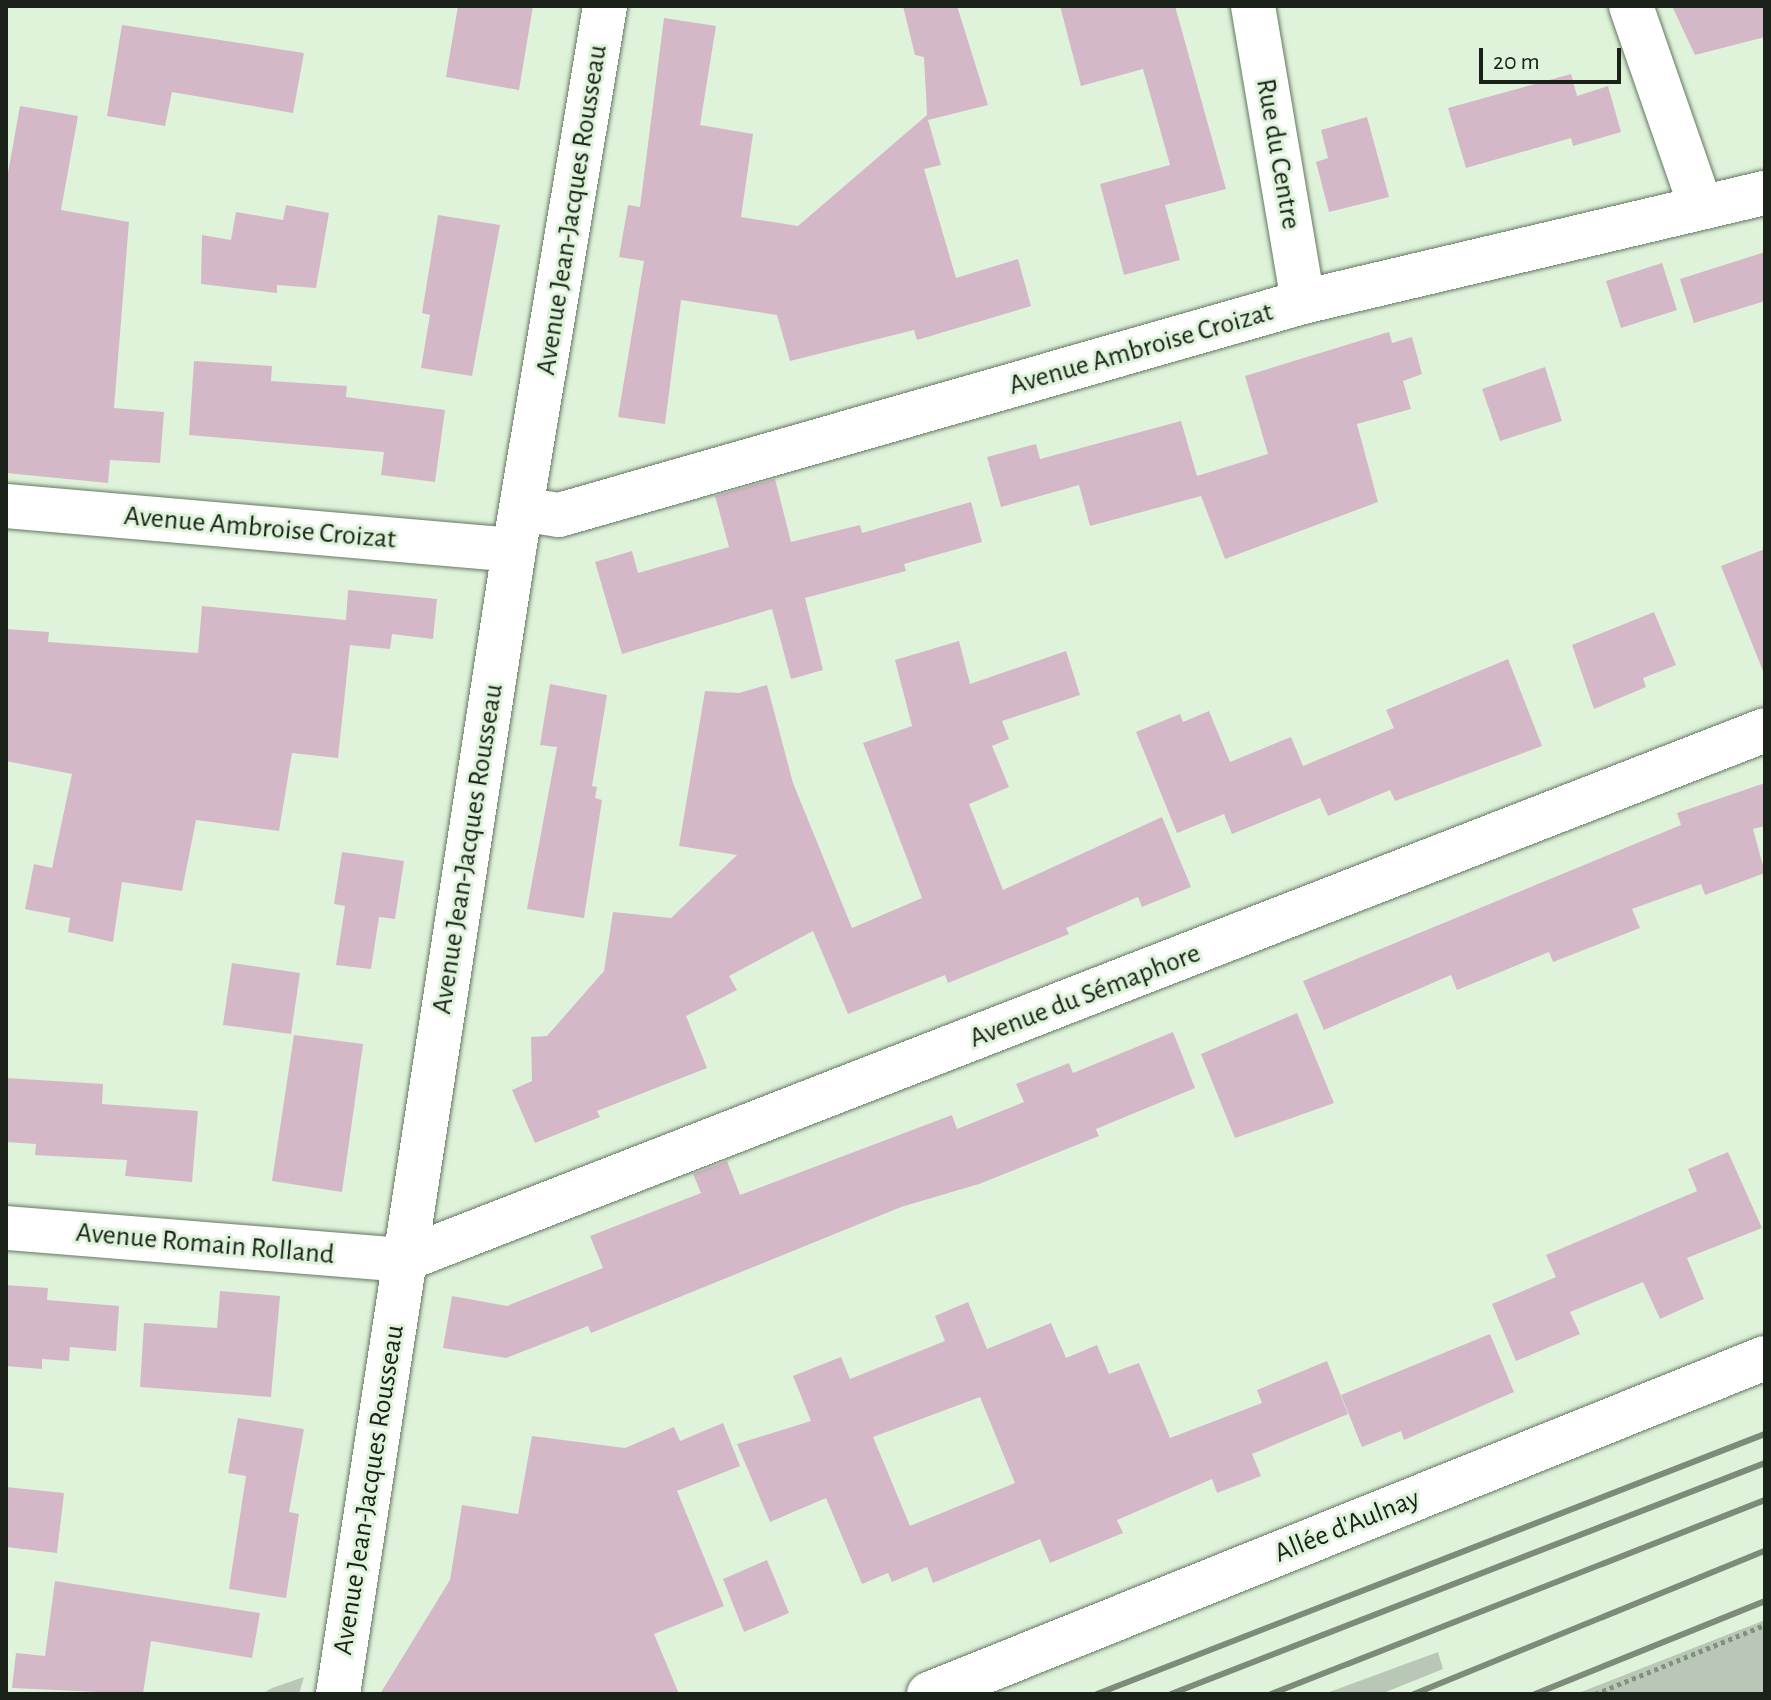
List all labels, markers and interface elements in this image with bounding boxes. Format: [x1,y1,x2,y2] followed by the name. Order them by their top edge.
[1483,32,1625,82] scale bar
[529,43,615,377] street label: Avenue Jean-Jacques Rousseau
[1493,50,1540,74] text: 20 m
[1248,76,1308,232] street label: Rue du Centre
[1005,295,1277,403] street label: Avenue Ambroise Croizat
[123,499,397,557] street label: Avenue Ambroise Croizat
[425,682,511,1016] street label: Avenue Jean-Jacques Rousseau
[965,936,1205,1056] street label: Avenue du Sémaphore
[74,1216,336,1272] street label: Avenue Romain Rolland
[326,1323,412,1657] street label: Avenue Jean-Jacques Rousseau
[1269,1482,1425,1570] street label: Allée d'Aulnay

